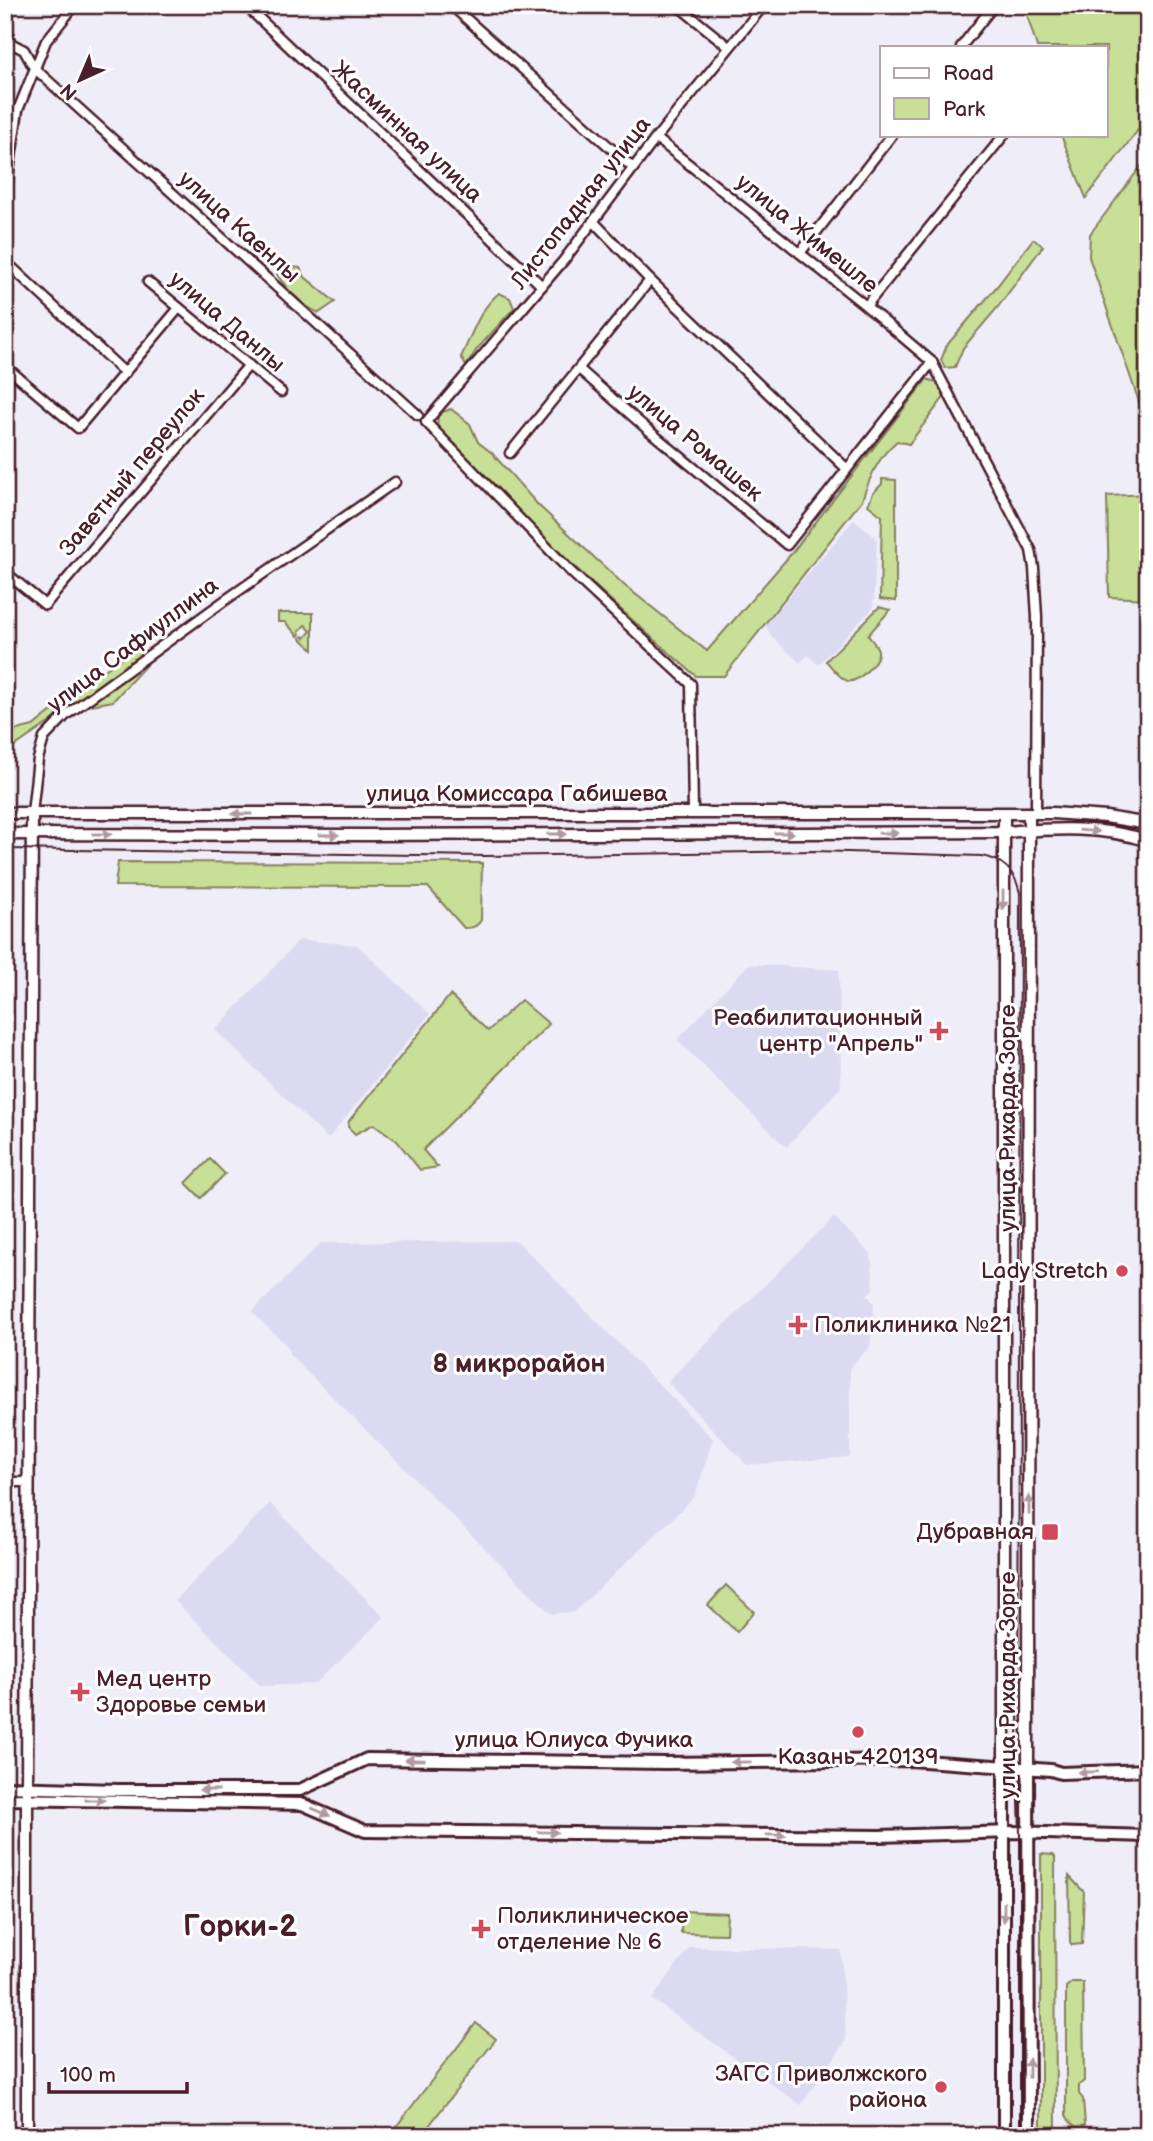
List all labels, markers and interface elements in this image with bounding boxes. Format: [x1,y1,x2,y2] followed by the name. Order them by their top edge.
[46,46,116,116] north arrow
[880,46,1108,136] legend
[326,55,488,209] street label: Жасминная улица
[943,61,994,86] text: Road
[56,78,82,104] text: N
[943,97,986,122] text: Park
[504,111,657,296] street label: Листопадная улица
[173,165,305,289] street label: улица Каенлы
[730,168,884,300] street label: улица Жимешле
[163,266,291,378] street label: улица Данлы
[622,378,769,508] street label: улица Ромашек
[53,381,211,562] street label: Заветный переулок
[42,571,225,719] street label: улица Сафиуллина
[366,780,668,808] street label: улица Комиссара Габишева
[231,808,253,820] one-way arrow
[1078,826,1100,837] one-way arrow
[774,827,796,839] one-way arrow
[877,827,899,839] one-way arrow
[91,828,113,840] one-way arrow
[546,828,568,840] one-way arrow
[319,829,341,841] one-way arrow
[997,890,1009,912] one-way arrow
[713,1004,923,1058] place label: Реабилитационный центр "Апрель"
[994,1004,1022,1232] street label: улица Рихарда Зорге
[929,1021,949,1041] marker: Реабилитационный центр "Апрель"
[981,1257,1108,1285] place label: Lady Stretch
[1114,1263,1130,1279] marker: Lady Stretch
[814,1311,1011,1339] place label: Поликлиника №21
[788,1315,808,1335] marker: Поликлиника №21
[432,1349,606,1380] district label: 8 микрорайон
[1023,1494,1035,1516] one-way arrow
[917,1518,1034,1546] place label: Дубравная
[1040,1522,1060,1542] marker: Дубравная
[994,1571,1022,1799] street label: улица Рихарда Зорге
[96,1665,266,1719] place label: Мед центр Здоровье семьи
[70,1682,90,1702] marker: Мед центр Здоровье семьи
[850,1724,866,1740] marker: Казань 420139
[455,1726,694,1754] street label: улица Юлиуса Фучика
[777,1743,939,1771] place label: Казань 420139
[404,1754,426,1766] one-way arrow
[729,1756,751,1768] one-way arrow
[1076,1767,1098,1778] one-way arrow
[198,1784,220,1796] one-way arrow
[84,1794,106,1806] one-way arrow
[310,1806,331,1817] one-way arrow
[538,1826,560,1837] one-way arrow
[765,1829,787,1840] one-way arrow
[998,1901,1010,1923] one-way arrow
[497,1902,689,1956] place label: Поликлиническое отделение № 6
[183,1909,297,1945] district label: Горки-2
[471,1919,491,1939] marker: Поликлиническое отделение № 6
[49,2050,187,2094] scale bar
[1023,2056,1035,2078] one-way arrow
[715,2060,927,2114] place label: ЗАГС Приволжского района
[60,2063,116,2088] text: 100 m
[933,2079,949,2095] marker: ЗАГС Приволжского района

